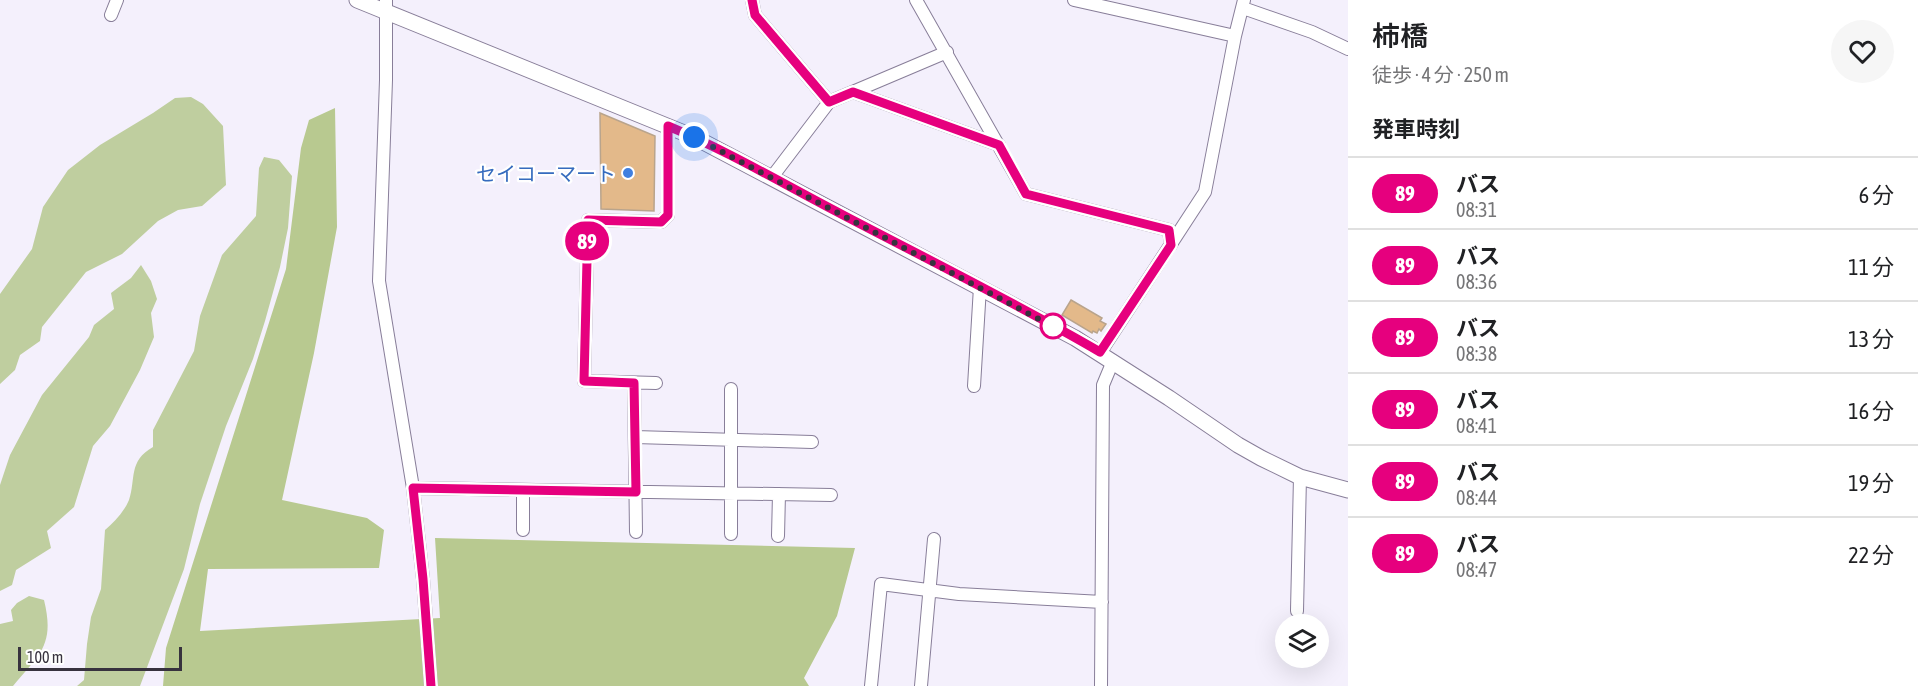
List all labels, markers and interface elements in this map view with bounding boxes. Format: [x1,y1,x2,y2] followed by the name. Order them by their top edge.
[1372,20,1428,52] text: 柿橋
[1831,20,1894,83] button: heart
[1372,63,1509,86] text: 徒歩 · 4 分 · 250 m
[1372,116,1460,142] text: 発車時刻
[679,122,709,152] your location
[476,162,616,185] place label: セイコーマート
[621,166,635,180] marker: セイコーマート
[1456,171,1500,197] text: バス
[1395,181,1415,205] text: 89
[1859,182,1894,208] text: 6 分
[1456,198,1497,221] text: 08:31
[560,222,614,260] line badge: 89
[577,229,597,253] text: 89
[1456,243,1500,269] text: バス
[1395,253,1415,277] text: 89
[1848,254,1894,280] text: 11 分
[1456,270,1497,293] text: 08:36
[1040,313,1066,339] unlabelled marker
[1456,315,1500,341] text: バス
[1395,325,1415,349] text: 89
[1848,326,1894,352] text: 13 分
[1456,342,1497,365] text: 08:38
[1456,387,1500,413] text: バス
[1395,397,1415,421] text: 89
[1848,398,1894,424] text: 16 分
[1456,414,1497,437] text: 08:41
[1456,459,1500,485] text: バス
[1395,469,1415,493] text: 89
[1848,470,1894,496] text: 19 分
[1456,486,1497,509] text: 08:44
[1456,531,1500,557] text: バス
[1395,541,1415,565] text: 89
[1848,542,1894,568] text: 22 分
[1456,558,1497,581] text: 08:47
[1275,614,1329,668] map controls
[1275,614,1329,668] button: layers
[18,644,182,672] scale bar
[27,648,63,666] text: 100 m

